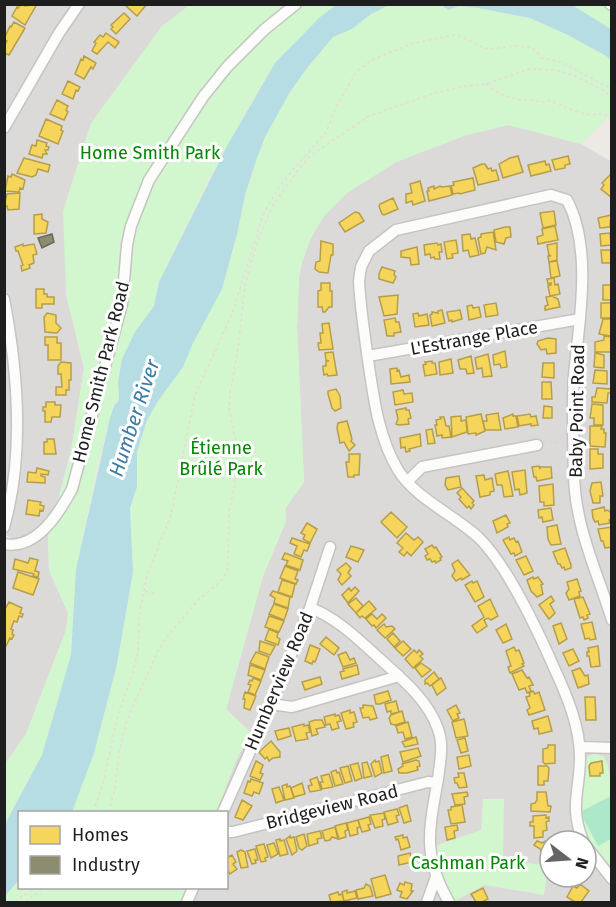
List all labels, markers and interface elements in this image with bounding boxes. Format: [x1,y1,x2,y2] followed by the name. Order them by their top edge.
[80,142,221,164] park label: Home Smith Park
[68,279,134,465] street label: Home Smith Park Road
[408,316,540,360] street label: L'Estrange Place
[565,344,589,478] street label: Baby Point Road
[104,355,165,480] water label: Humber River
[179,436,264,480] park label: Étienne Brûlé Park
[240,608,318,754] street label: Humberview Road
[264,780,400,834] street label: Bridgeview Road
[18,811,228,889] legend
[72,824,128,846] text: Homes
[538,829,598,889] north arrow
[411,852,526,874] park label: Cashman Park
[72,854,140,876] text: Industry
[571,855,593,871] text: N

